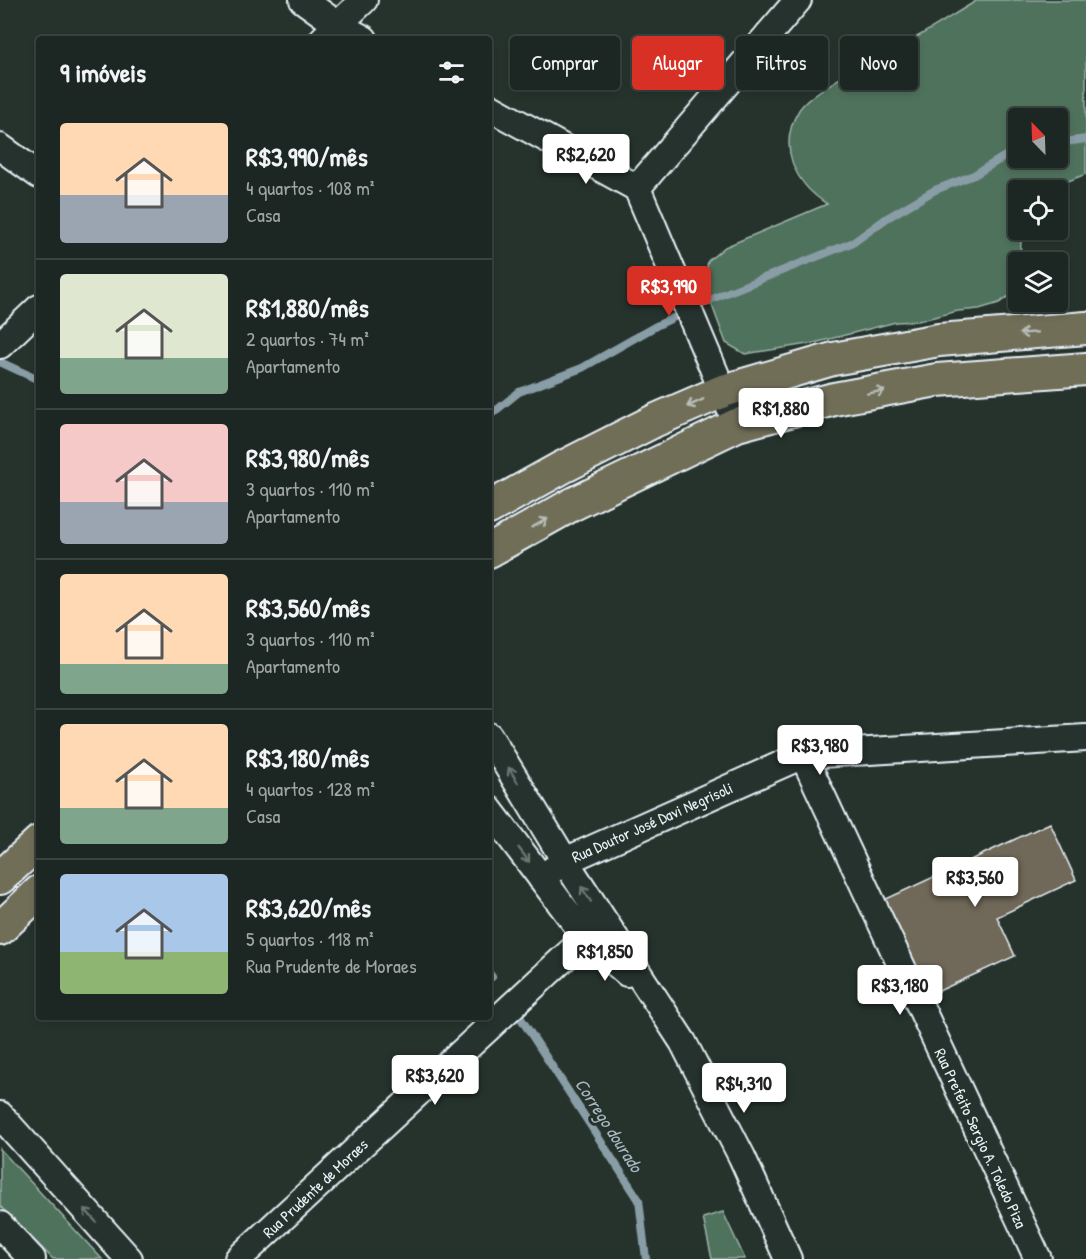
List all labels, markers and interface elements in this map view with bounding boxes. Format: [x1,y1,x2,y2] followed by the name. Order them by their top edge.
[510,36,620,90] chip: Comprar
[632,36,724,90] chip: Alugar
[736,36,828,90] chip: Filtros
[840,36,918,90] chip: Novo
[60,55,146,90] text: 9 imóveis
[435,56,468,89] icon: filters
[1008,108,1068,168] north arrow
[1008,108,1068,312] map controls
[531,134,641,185] pin: R$2,620
[246,139,368,174] text: R$3,990/mês
[557,140,615,167] text: R$2,620
[108,147,180,219] icon: home
[246,174,374,201] text: 4 quartos · 108 m²
[1008,180,1068,240] button: locate
[246,201,280,228] text: Casa
[1008,252,1068,312] button: layers
[614,266,724,317] pin: R$3,990
[641,272,697,299] text: R$3,990
[246,290,369,325] text: R$1,880/mês
[108,298,180,370] icon: home
[246,325,369,352] text: 2 quartos · 74 m²
[1018,328,1038,339] one-way arrow
[246,352,340,379] text: Apartamento
[866,386,886,397] one-way arrow
[726,388,836,439] pin: R$1,880
[753,394,809,421] text: R$1,880
[686,398,704,409] one-way arrow
[246,440,369,475] text: R$3,980/mês
[108,448,180,520] icon: home
[246,475,374,502] text: 3 quartos · 110 m²
[246,502,340,529] text: Apartamento
[531,516,548,528] one-way arrow
[246,590,370,625] text: R$3,560/mês
[108,598,180,670] icon: home
[246,625,374,652] text: 3 quartos · 110 m²
[246,652,340,679] text: Apartamento
[765,725,875,776] pin: R$3,980
[791,731,849,758] text: R$3,980
[246,740,369,775] text: R$3,180/mês
[108,748,180,820] icon: home
[506,767,518,784] one-way arrow
[246,775,375,802] text: 4 quartos · 128 m²
[568,777,736,867] street label: Rua Doutor José Davi Negrisoli
[246,802,280,829] text: Casa
[518,847,531,863] one-way arrow
[920,857,1030,908] pin: R$3,560
[946,863,1004,890] text: R$3,560
[580,886,592,902] one-way arrow
[246,890,371,925] text: R$3,620/mês
[108,898,180,970] icon: home
[246,925,374,952] text: 5 quartos · 118 m²
[550,931,660,982] pin: R$1,850
[577,937,633,964] text: R$1,850
[246,952,417,979] text: Rua Prudente de Moraes
[845,965,955,1016] pin: R$3,180
[871,971,929,998] text: R$3,180
[930,1044,1032,1232] street label: Rua Prefeito Sergio A. Toledo Piza
[380,1055,490,1106] pin: R$3,620
[406,1061,464,1088] text: R$3,620
[689,1063,799,1114] pin: R$4,310
[716,1069,772,1096] text: R$4,310
[569,1073,650,1178] water label: Corrego dourado
[258,1133,372,1243] street label: Rua Prudente de Moraes
[83,1208,97,1223] one-way arrow

